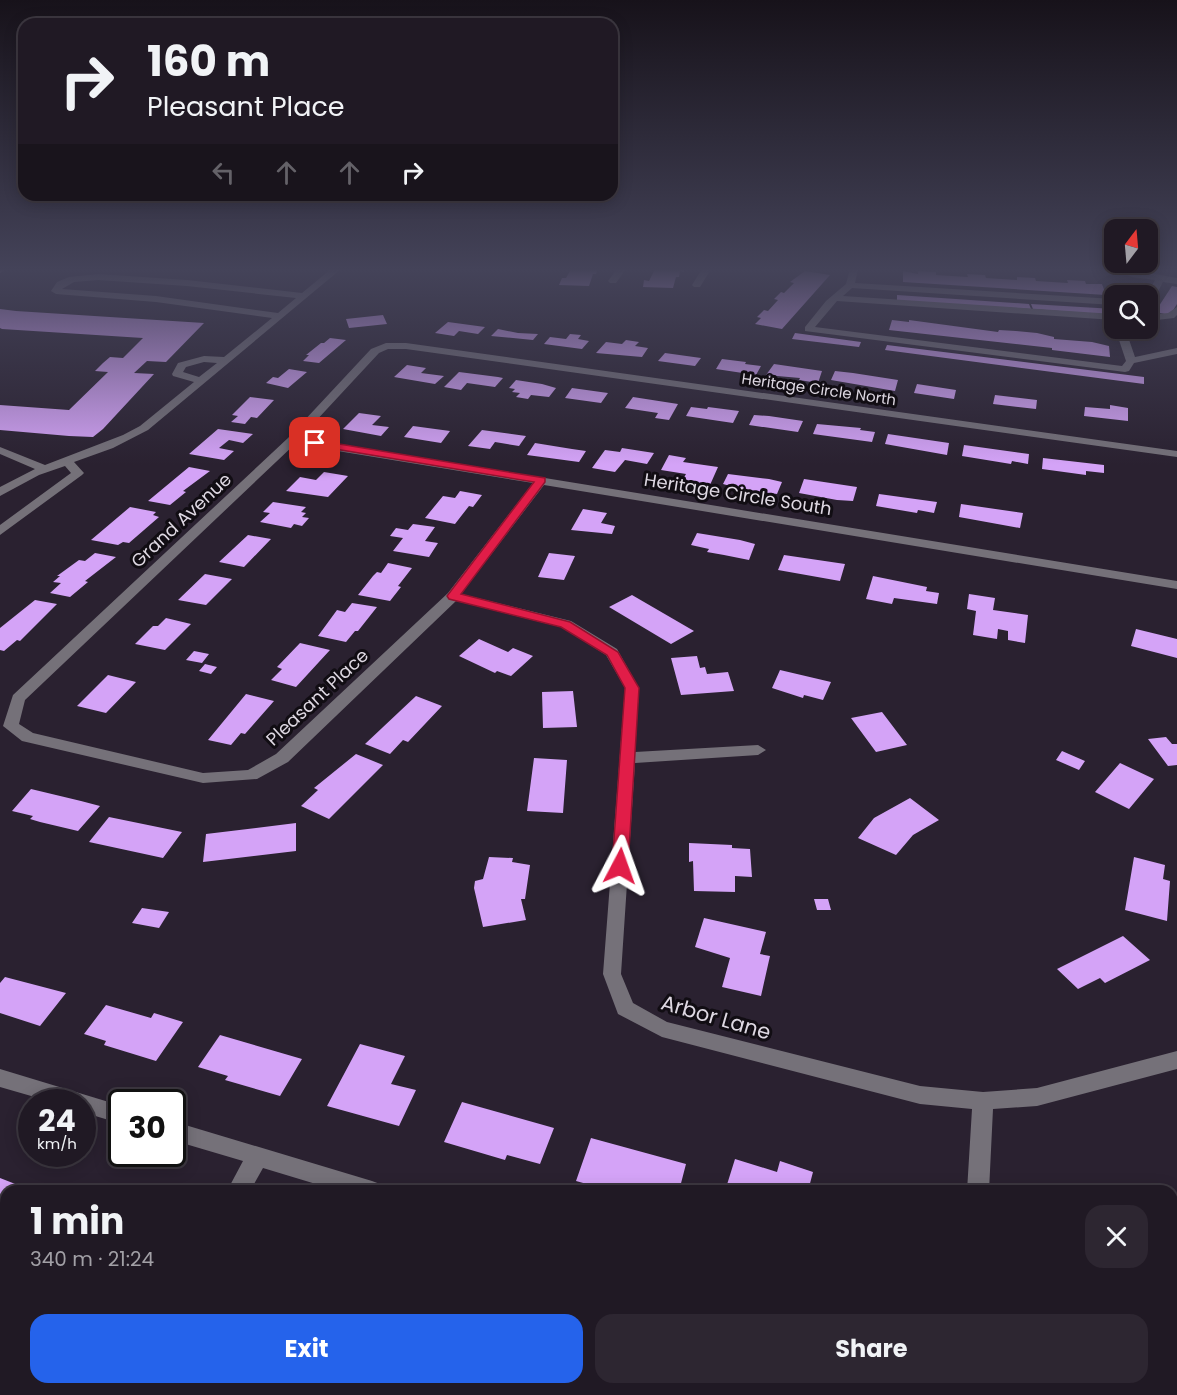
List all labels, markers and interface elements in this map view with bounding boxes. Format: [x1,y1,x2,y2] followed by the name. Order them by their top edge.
[147,32,270,91] text: 160 m
[48,42,126,120] icon: right
[147,88,345,125] text: Pleasant Place
[207,156,240,189] icon: left
[270,156,303,189] icon: ahead
[333,156,366,189] icon: ahead
[396,156,429,189] icon: right
[1104,219,1158,273] north arrow
[1104,219,1158,339] map controls
[1104,285,1158,339] button: search
[740,368,898,410] street label: Heritage Circle North
[289,417,340,468] pin
[298,426,331,459] icon: arrive
[125,467,237,573] street label: Grand Avenue
[642,467,834,521] street label: Heritage Circle South
[260,643,374,751] street label: Pleasant Place
[588,834,652,898] position arrow
[658,988,774,1046] street label: Arbor Lane
[108,1089,186,1167] speed limit sign: 30
[38,1099,76,1142] text: 24
[37,1133,77,1154] text: km/h
[30,1196,124,1247] text: 1 min
[1085,1205,1148,1268] button: close
[30,1245,154,1273] text: 340 m · 21:24
[30,1314,583,1383] button: Exit
[595,1314,1148,1383] button: Share

